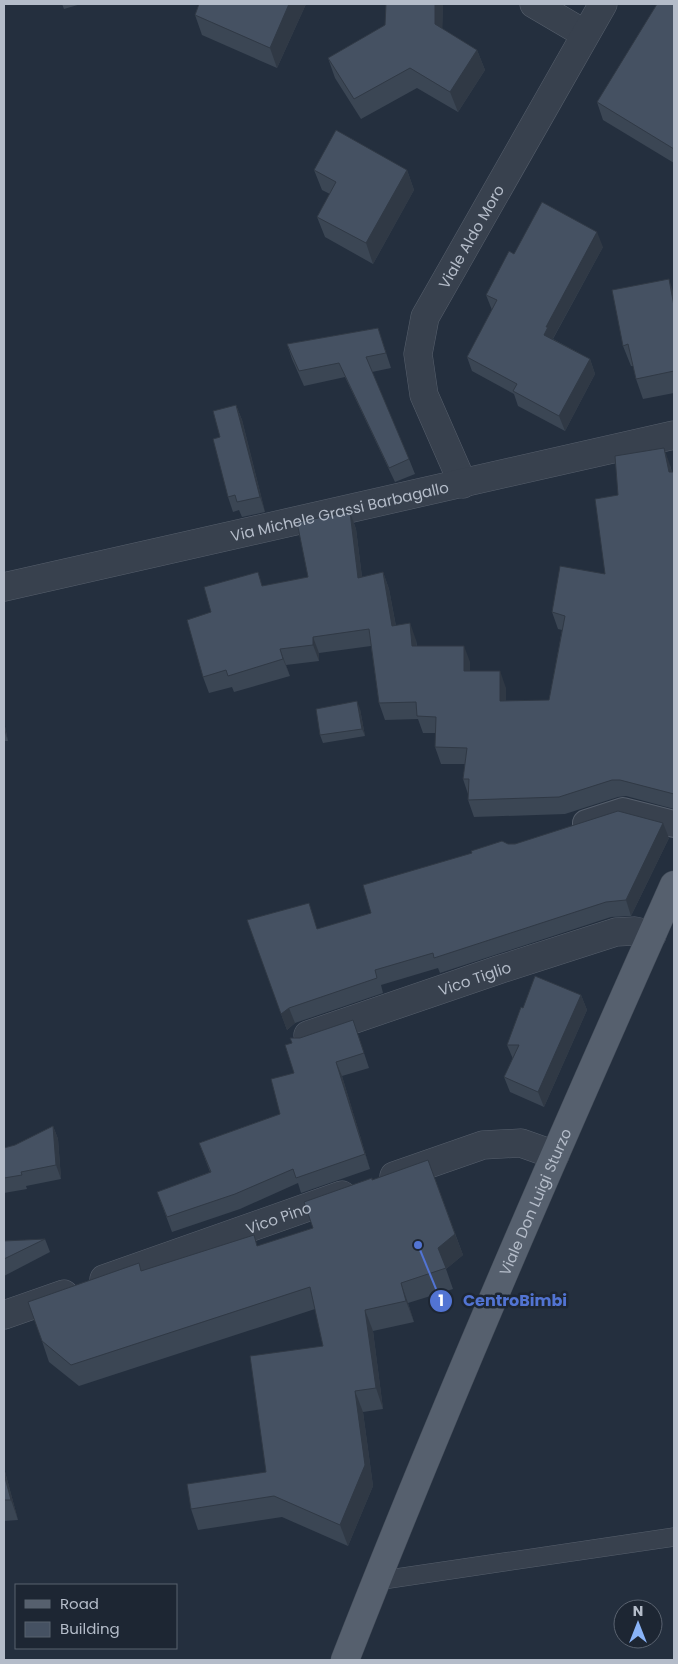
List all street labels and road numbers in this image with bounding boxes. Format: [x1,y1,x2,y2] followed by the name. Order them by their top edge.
[433,181,509,292] street label: Viale Aldo Moro
[228,476,451,546] street label: Via Michele Grassi Barbagallo
[435,956,514,1000] street label: Vico Tiglio
[494,1125,576,1279] street label: Viale Don Luigi Sturzo
[243,1196,314,1239] street label: Vico Pino

